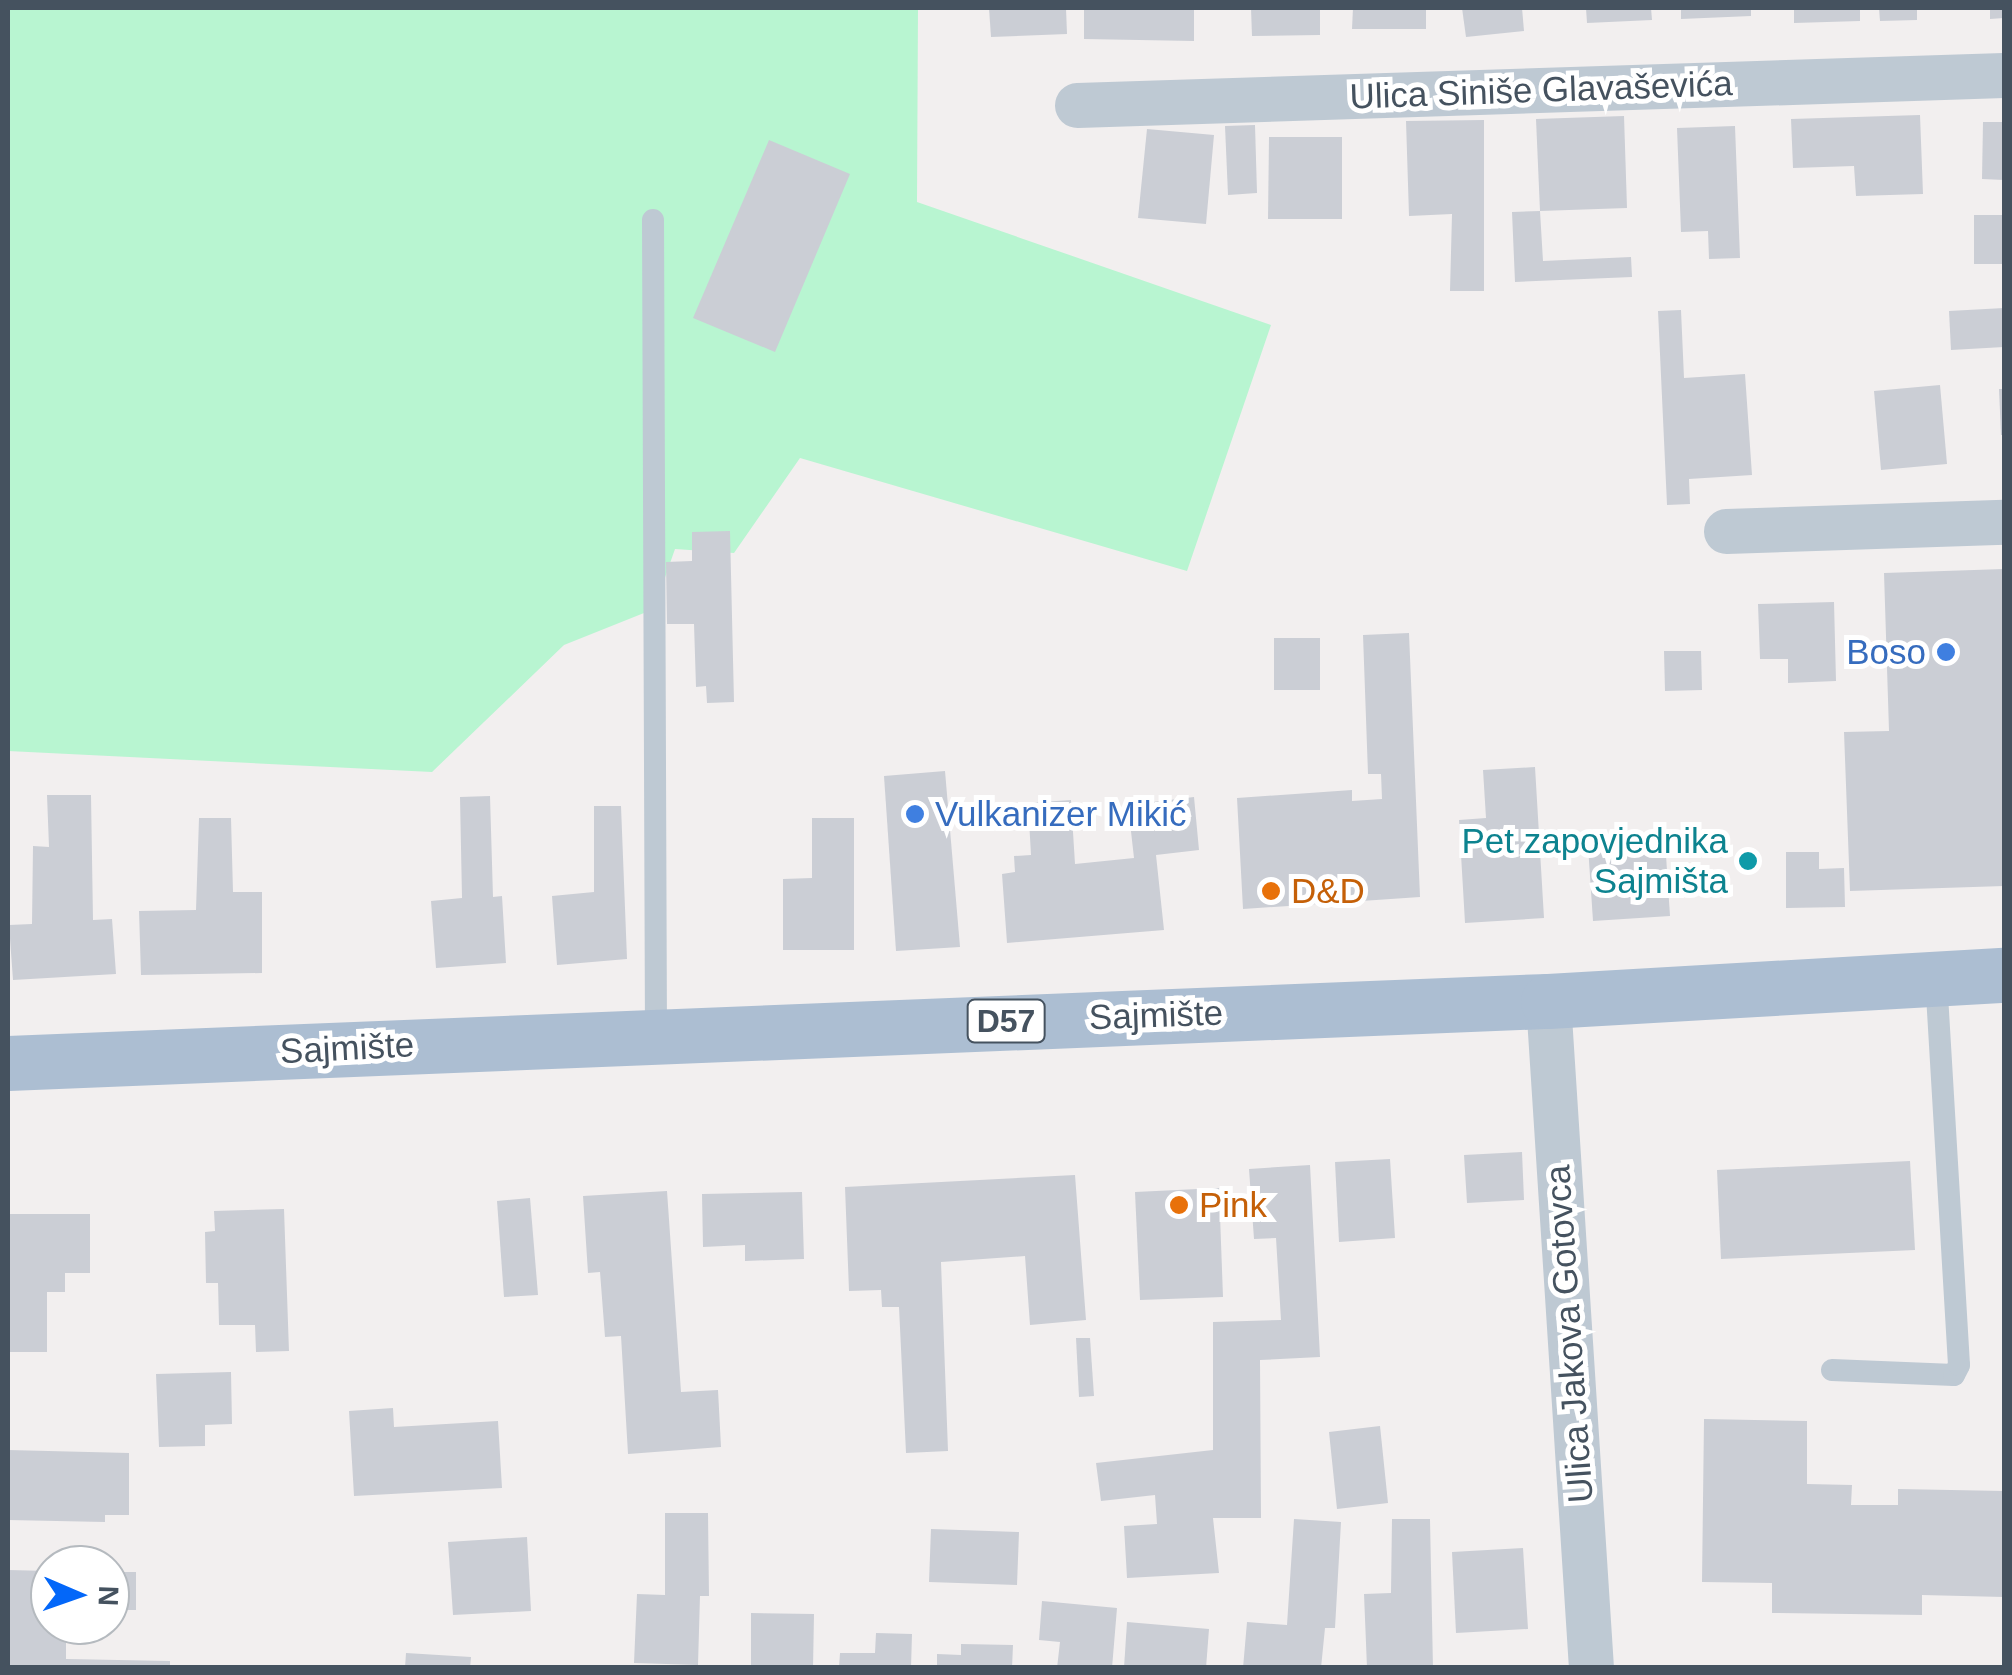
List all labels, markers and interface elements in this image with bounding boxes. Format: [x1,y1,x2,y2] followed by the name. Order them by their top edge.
[1349,62,1733,118] street label: Ulica Siniše Glavaševića
[1846,631,1926,673] place label: Boso
[1935,641,1957,663] marker: Boso
[935,793,1187,835] place label: Vulkanizer Mikić
[904,803,926,825] marker: Vulkanizer Mikić
[1461,820,1728,902] place label: Pet zapovjednika Sajmišta
[1737,850,1759,872] marker: Pet zapovjednika Sajmišta
[1291,870,1365,912] place label: D&D
[1260,880,1282,902] marker: D&D
[1088,992,1224,1038] street label: Sajmište
[966,994,1046,1048] road number: D57
[279,1024,415,1072] street label: Sajmište
[1536,1164,1602,1504] street label: Ulica Jakova Gotovca
[1199,1184,1267,1226] place label: Pink
[1168,1194,1190,1216] marker: Pink
[30,1545,130,1645] north arrow
[93,1585,124,1607] text: N

